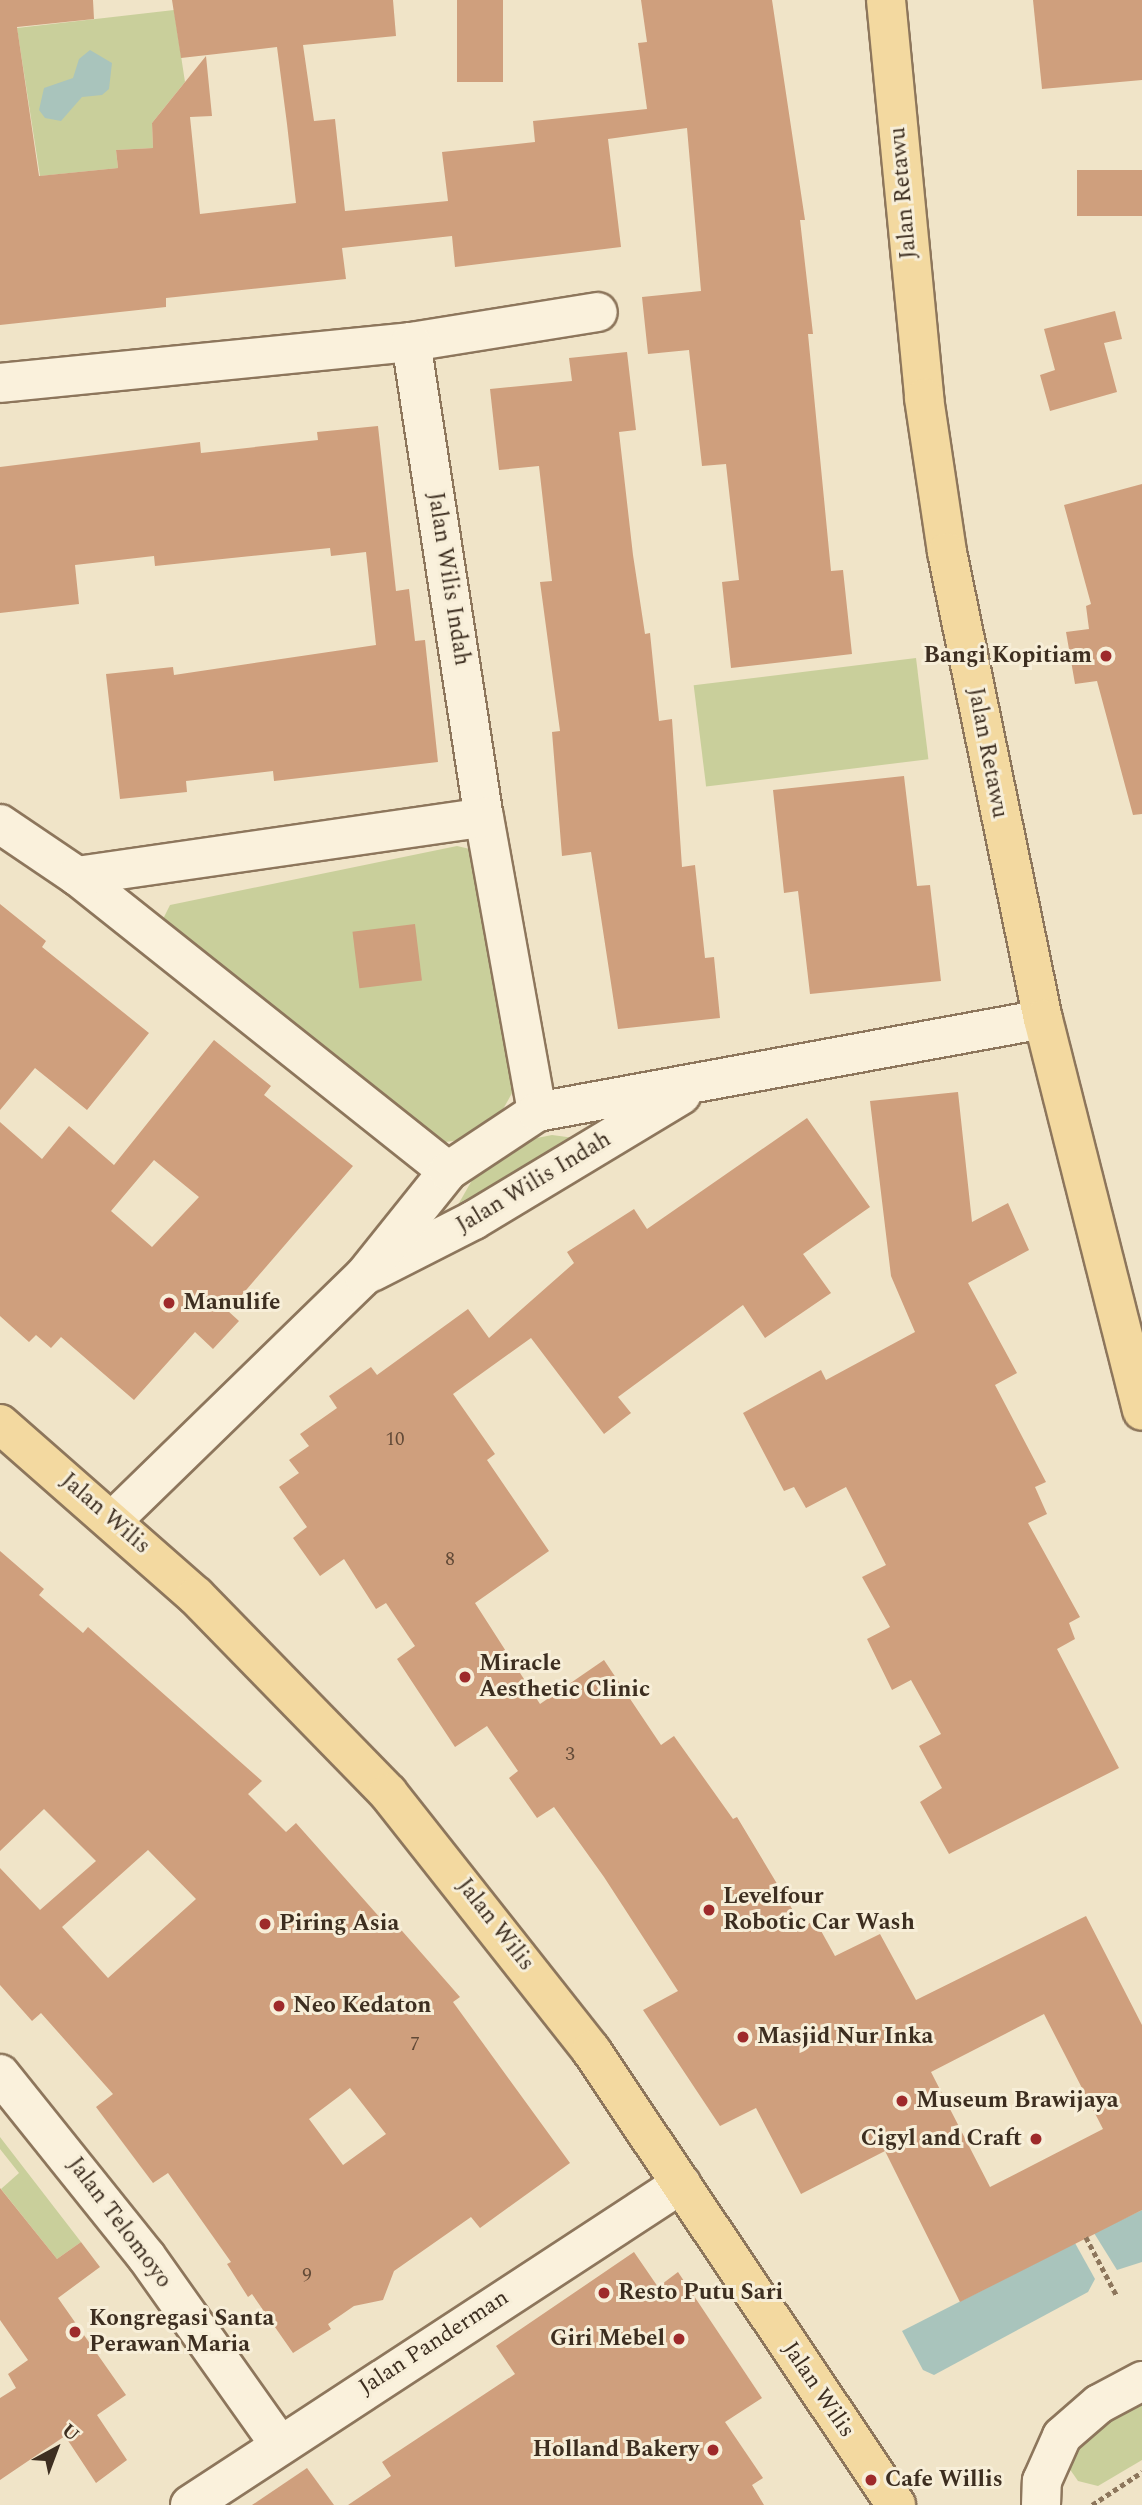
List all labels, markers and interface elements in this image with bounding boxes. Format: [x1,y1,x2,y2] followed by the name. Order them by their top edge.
[884,126,924,260] street label: Jalan Retawu
[421,490,475,668] street label: Jalan Wilis Indah
[923,642,1092,670] place label: Bangi Kopitiam
[1098,648,1114,664] marker: Bangi Kopitiam
[961,685,1013,821] street label: Jalan Retawu
[452,1126,616,1240] street label: Jalan Wilis Indah
[183,1289,280,1317] place label: Manulife
[161,1295,177,1311] marker: Manulife
[386,1429,404,1451] house number: 10
[54,1468,156,1560] street label: Jalan Wilis
[445,1549,455,1571] house number: 8
[479,1650,650,1704] place label: Miracle Aesthetic Clinic
[457,1669,473,1685] marker: Miracle Aesthetic Clinic
[565,1744,575,1766] house number: 3
[450,1873,540,1977] street label: Jalan Wilis
[723,1883,915,1937] place label: Levelfour Robotic Car Wash
[701,1902,717,1918] marker: Levelfour Robotic Car Wash
[279,1910,399,1938] place label: Piring Asia
[257,1916,273,1932] marker: Piring Asia
[293,1992,431,2020] place label: Neo Kedaton
[271,1998,287,2014] marker: Neo Kedaton
[757,2023,933,2051] place label: Masjid Nur Inka
[735,2029,751,2045] marker: Masjid Nur Inka
[410,2034,420,2056] house number: 7
[916,2087,1118,2115] place label: Museum Brawijaya
[894,2093,910,2109] marker: Museum Brawijaya
[861,2125,1022,2153] place label: Cigyl and Craft
[1028,2131,1044,2147] marker: Cigyl and Craft
[61,2152,177,2294] street label: Jalan Telomoyo
[302,2265,312,2287] house number: 9
[618,2279,783,2307] place label: Resto Putu Sari
[354,2284,514,2402] street label: Jalan Panderman
[596,2285,612,2301] marker: Resto Putu Sari
[89,2305,274,2359] place label: Kongregasi Santa Perawan Maria
[67,2324,83,2340] marker: Kongregasi Santa Perawan Maria
[550,2325,665,2353] place label: Giri Mebel
[671,2331,687,2347] marker: Giri Mebel
[776,2337,860,2443] street label: Jalan Wilis
[21,2414,91,2484] north arrow
[55,2417,86,2449] text: U
[533,2436,699,2464] place label: Holland Bakery
[705,2442,721,2458] marker: Holland Bakery
[885,2466,1003,2494] place label: Cafe Willis
[863,2472,879,2488] marker: Cafe Willis

